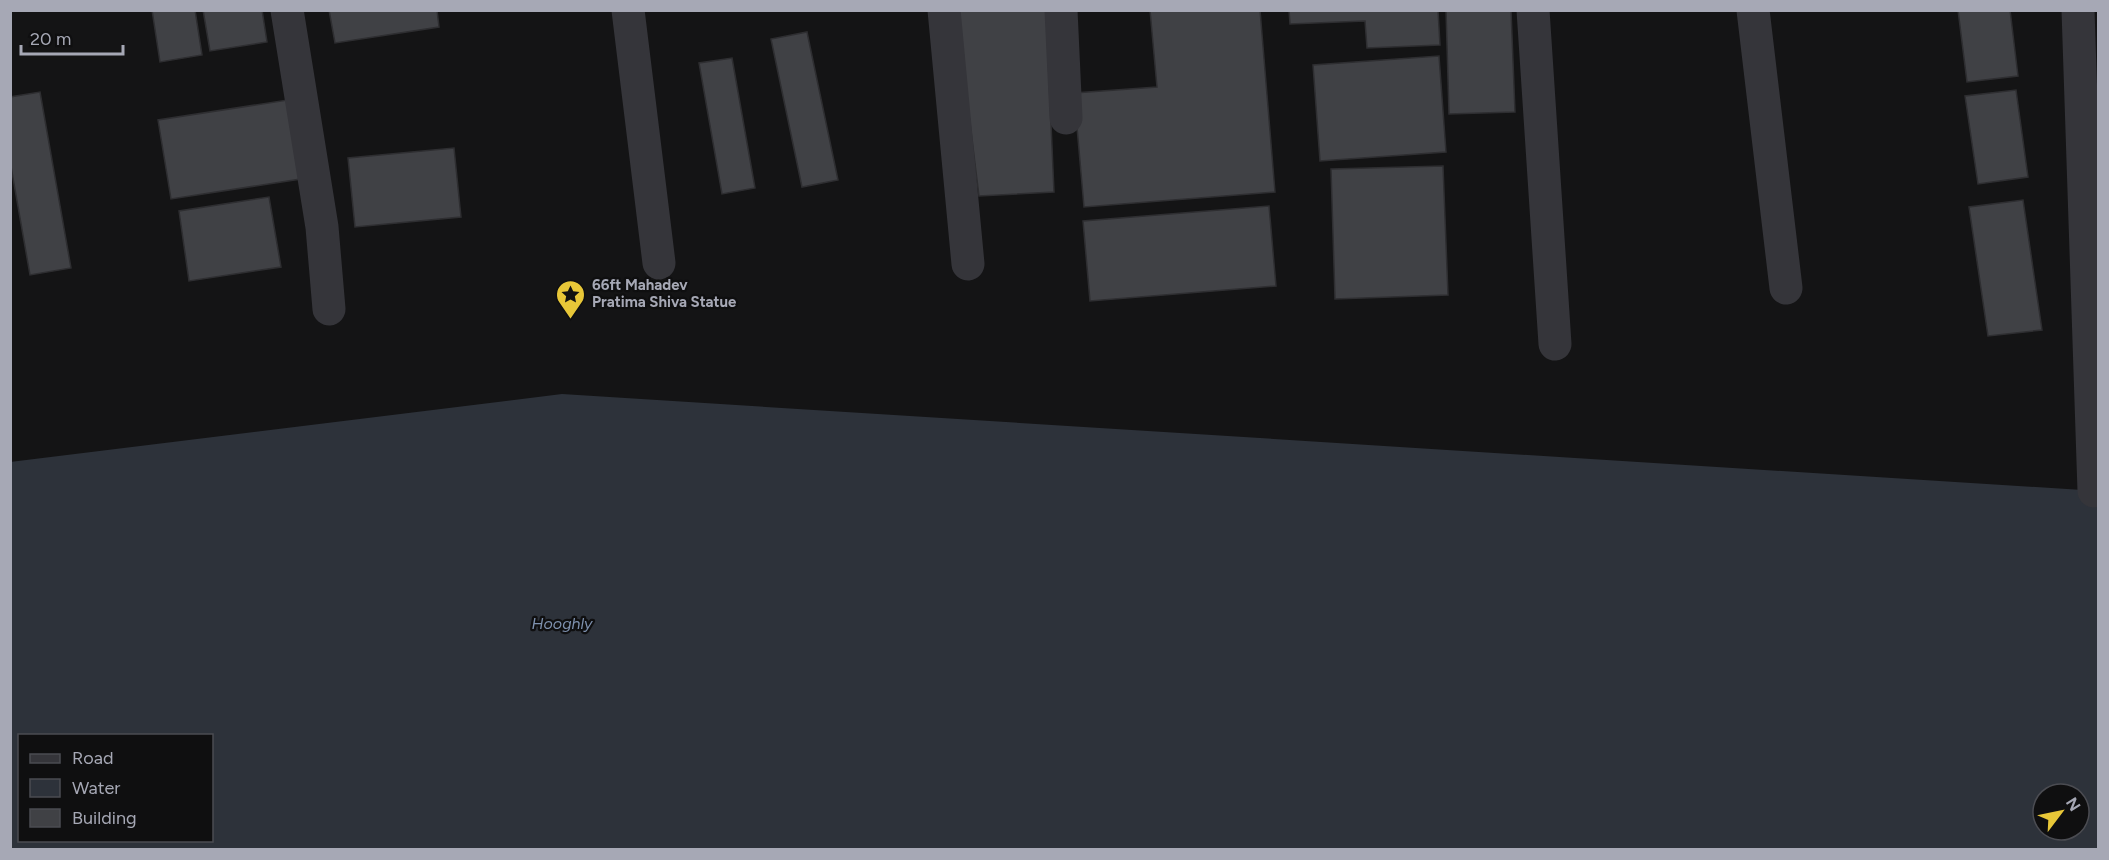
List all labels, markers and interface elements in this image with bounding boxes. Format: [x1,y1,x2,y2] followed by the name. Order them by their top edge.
[21,18,123,56] scale bar
[30,28,71,50] text: 20 m
[592,276,737,311] place label: 66ft Mahadev Pratima Shiva Statue
[555,278,587,320] place icon: 66ft Mahadev Pratima Shiva Statue
[532,614,593,633] water label: Hooghly
[18,734,213,842] legend
[72,747,113,769] text: Road
[72,777,120,799] text: Water
[2031,782,2091,842] north arrow
[2062,794,2085,815] text: N
[72,807,137,829] text: Building

